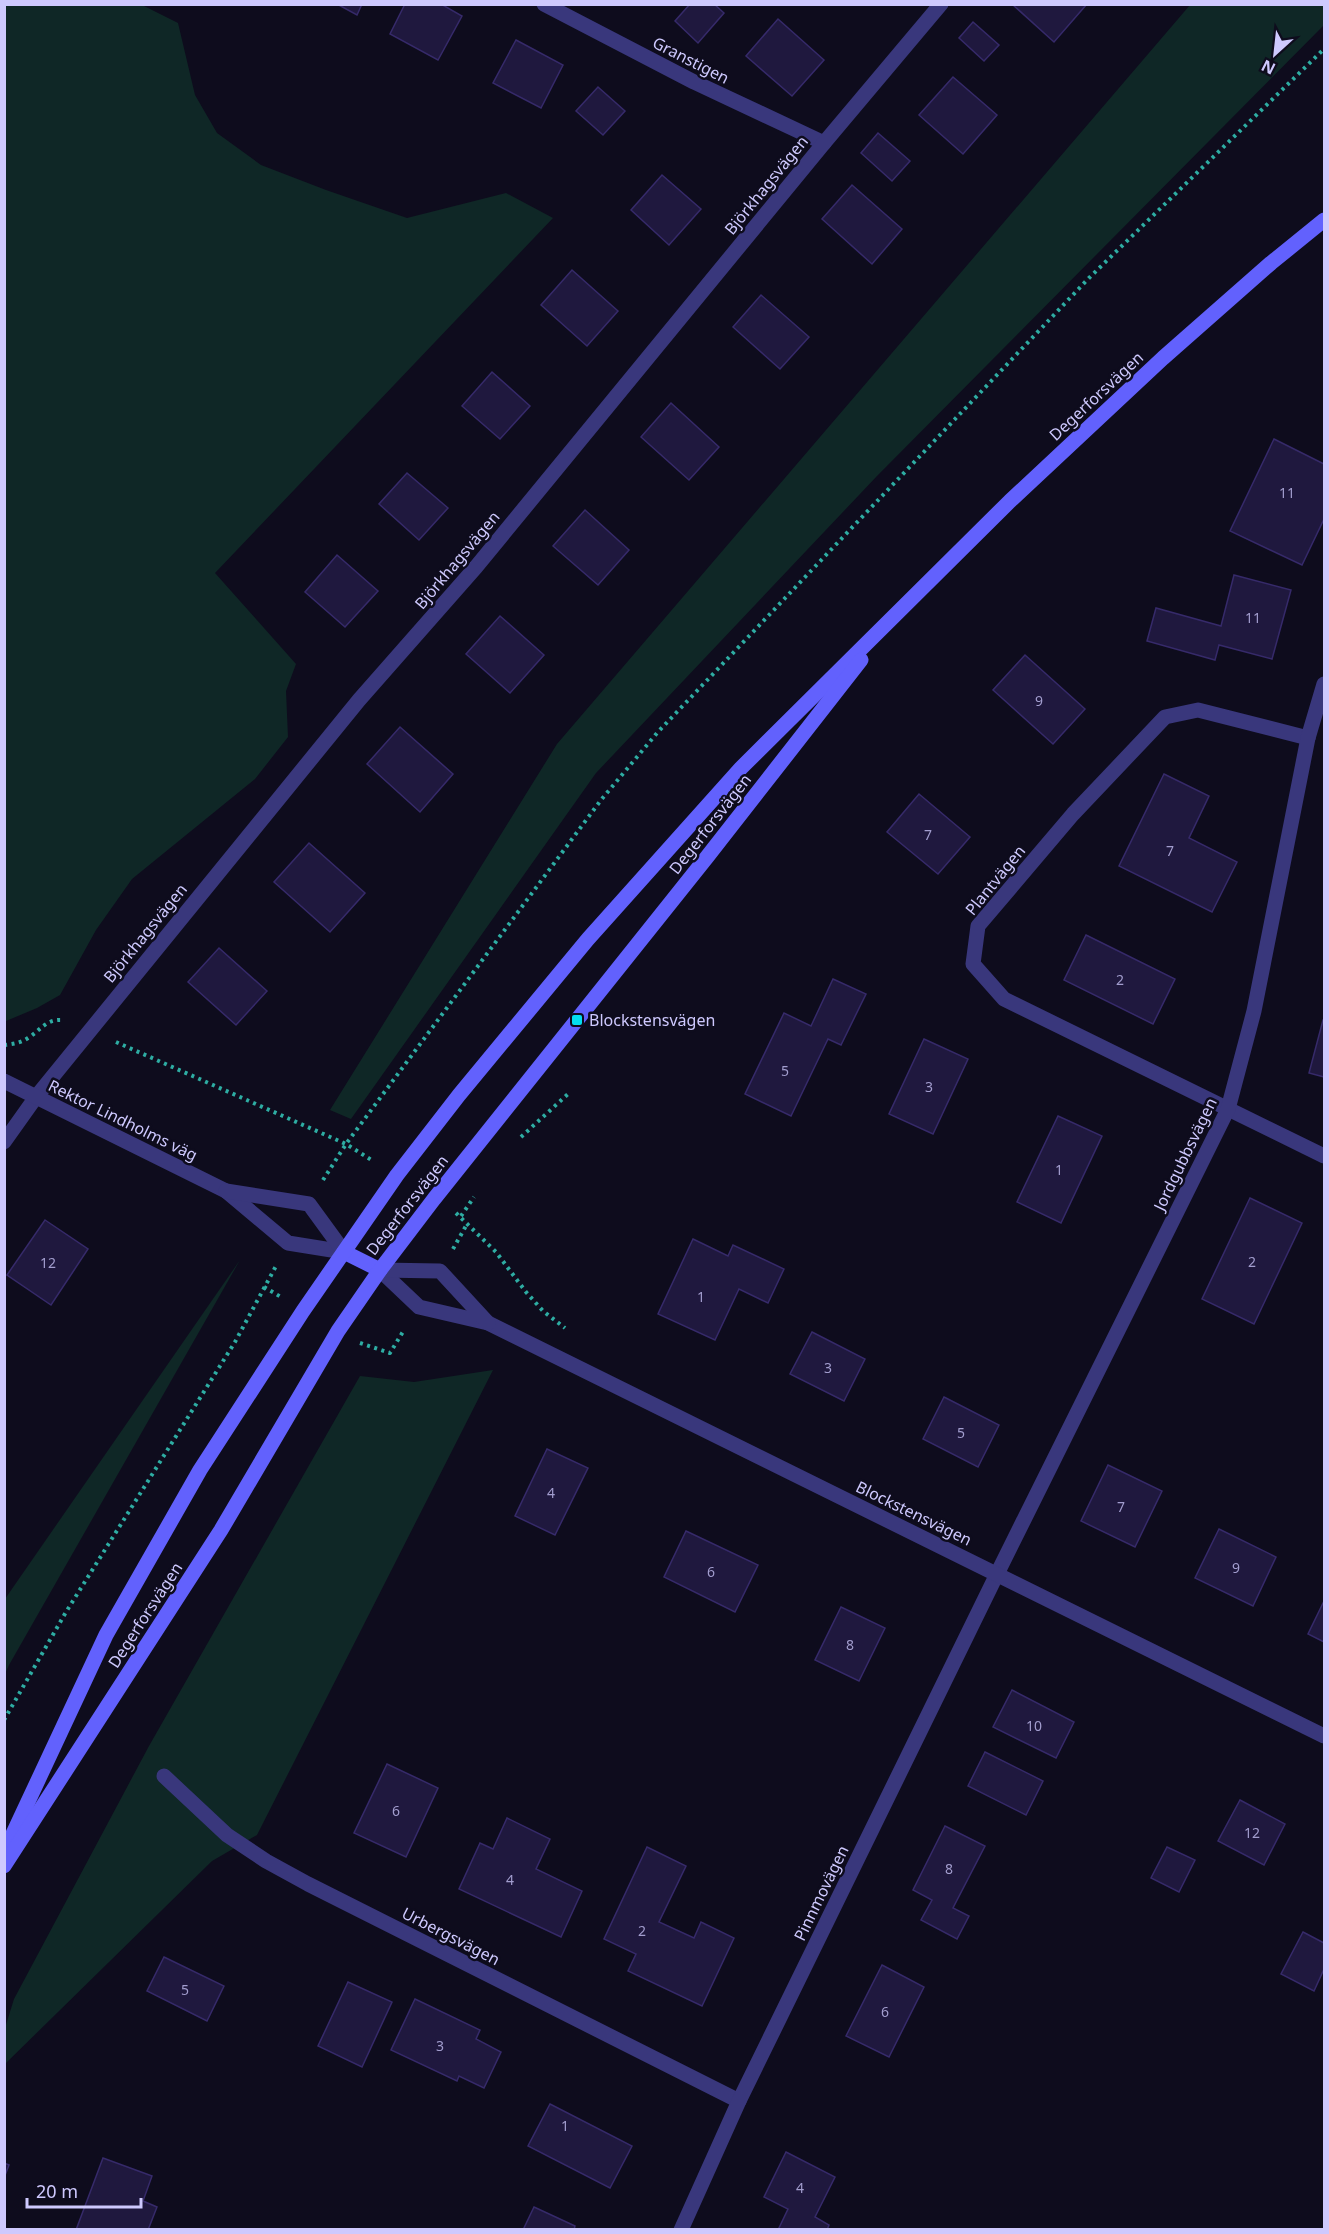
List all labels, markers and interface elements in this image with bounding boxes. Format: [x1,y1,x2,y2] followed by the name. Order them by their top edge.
[1245,24,1305,84] north arrow
[649,31,733,89] street label: Granstigen
[1257,55,1279,80] text: N
[719,131,813,239] street label: Björkhagsvägen
[1044,347,1148,445] street label: Degerforsvägen
[1279,483,1295,502] house number: 11
[409,506,505,614] street label: Björkhagsvägen
[1245,608,1261,627] house number: 11
[1035,691,1043,710] house number: 9
[664,769,756,879] street label: Degerforsvägen
[924,825,932,844] house number: 7
[960,840,1030,920] street label: Plantvägen
[1166,841,1174,860] house number: 7
[98,879,192,987] street label: Björkhagsvägen
[1116,970,1124,989] house number: 2
[589,1009,715,1031] place label: Blockstensvägen
[570,1013,584,1027] marker: Blockstensvägen
[781,1061,789,1080] house number: 5
[45,1074,201,1166] street label: Rektor Lindholms väg
[925,1077,933,1096] house number: 3
[1147,1094,1222,1216] street label: Jordgubbsvägen
[361,1150,453,1260] street label: Degerforsvägen
[1055,1160,1063,1179] house number: 1
[1248,1252,1256,1271] house number: 2
[40,1253,56,1272] house number: 12
[697,1287,705,1306] house number: 1
[824,1358,832,1377] house number: 3
[957,1423,965,1442] house number: 5
[852,1475,976,1551] street label: Blockstensvägen
[547,1483,555,1502] house number: 4
[1117,1497,1125,1516] house number: 7
[103,1558,187,1672] street label: Degerforsvägen
[1232,1558,1240,1577] house number: 9
[707,1562,715,1581] house number: 6
[846,1635,854,1654] house number: 8
[1026,1716,1042,1735] house number: 10
[392,1801,400,1820] house number: 6
[1244,1823,1260,1842] house number: 12
[788,1842,854,1944] street label: Pinnmovägen
[945,1859,953,1878] house number: 8
[506,1870,514,1889] house number: 4
[398,1902,504,1970] street label: Urbergsvägen
[638,1921,646,1940] house number: 2
[181,1980,189,1999] house number: 5
[881,2002,889,2021] house number: 6
[436,2036,444,2055] house number: 3
[561,2116,569,2135] house number: 1
[27,2171,141,2209] scale bar
[796,2178,804,2197] house number: 4
[36,2179,78,2203] text: 20 m

